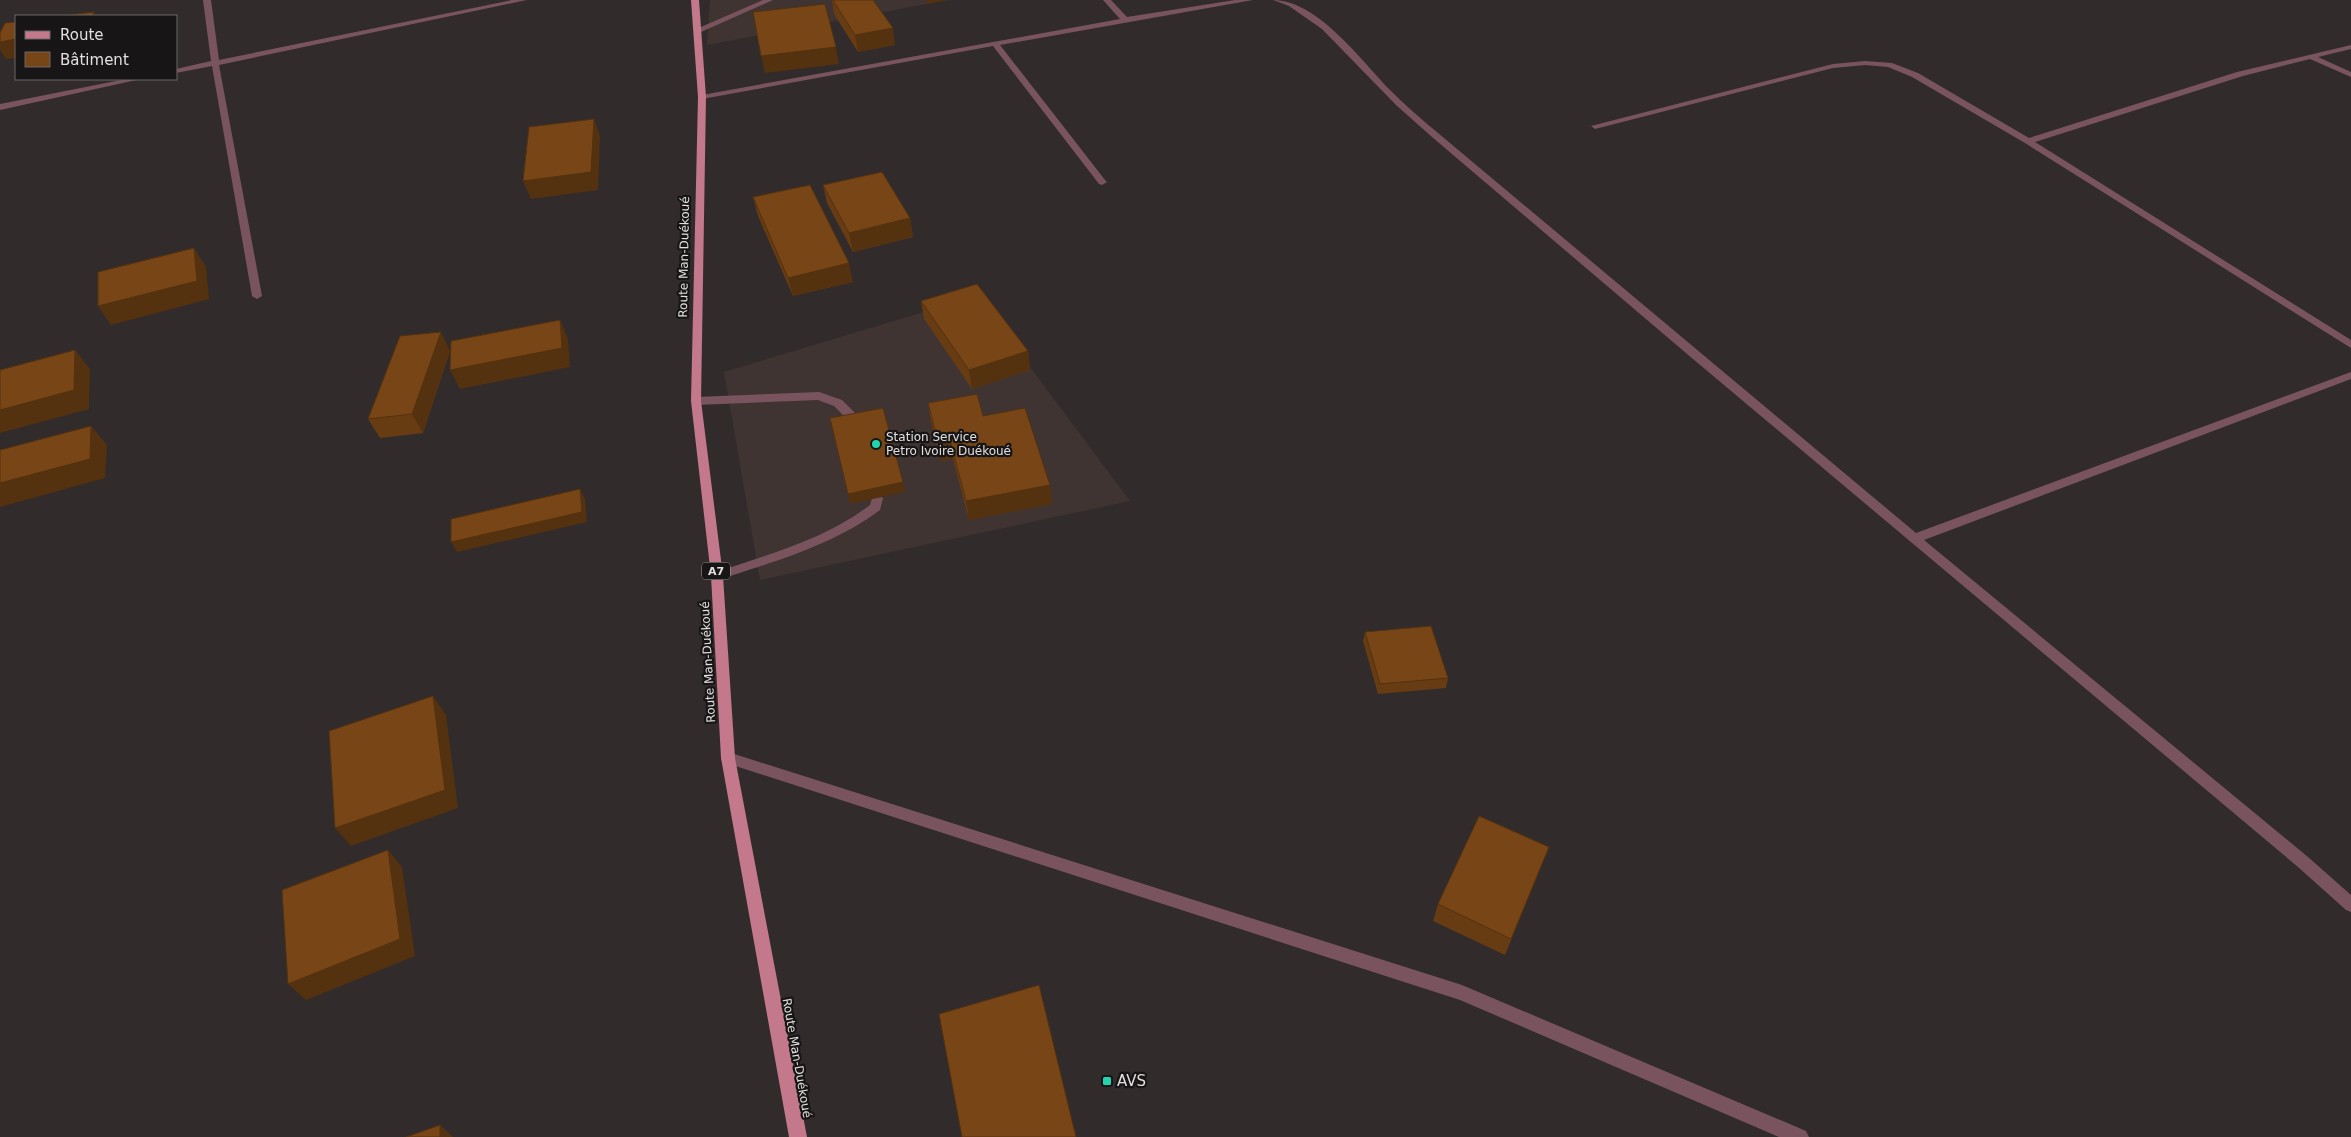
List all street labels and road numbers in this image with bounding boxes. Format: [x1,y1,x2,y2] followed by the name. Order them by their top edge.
[676,196,692,318] street label: Route Man-Duékoué
[702,562,730,580] road number: A7
[698,601,718,723] street label: Route Man-Duékoué
[780,997,814,1119] street label: Route Man-Duékoué

